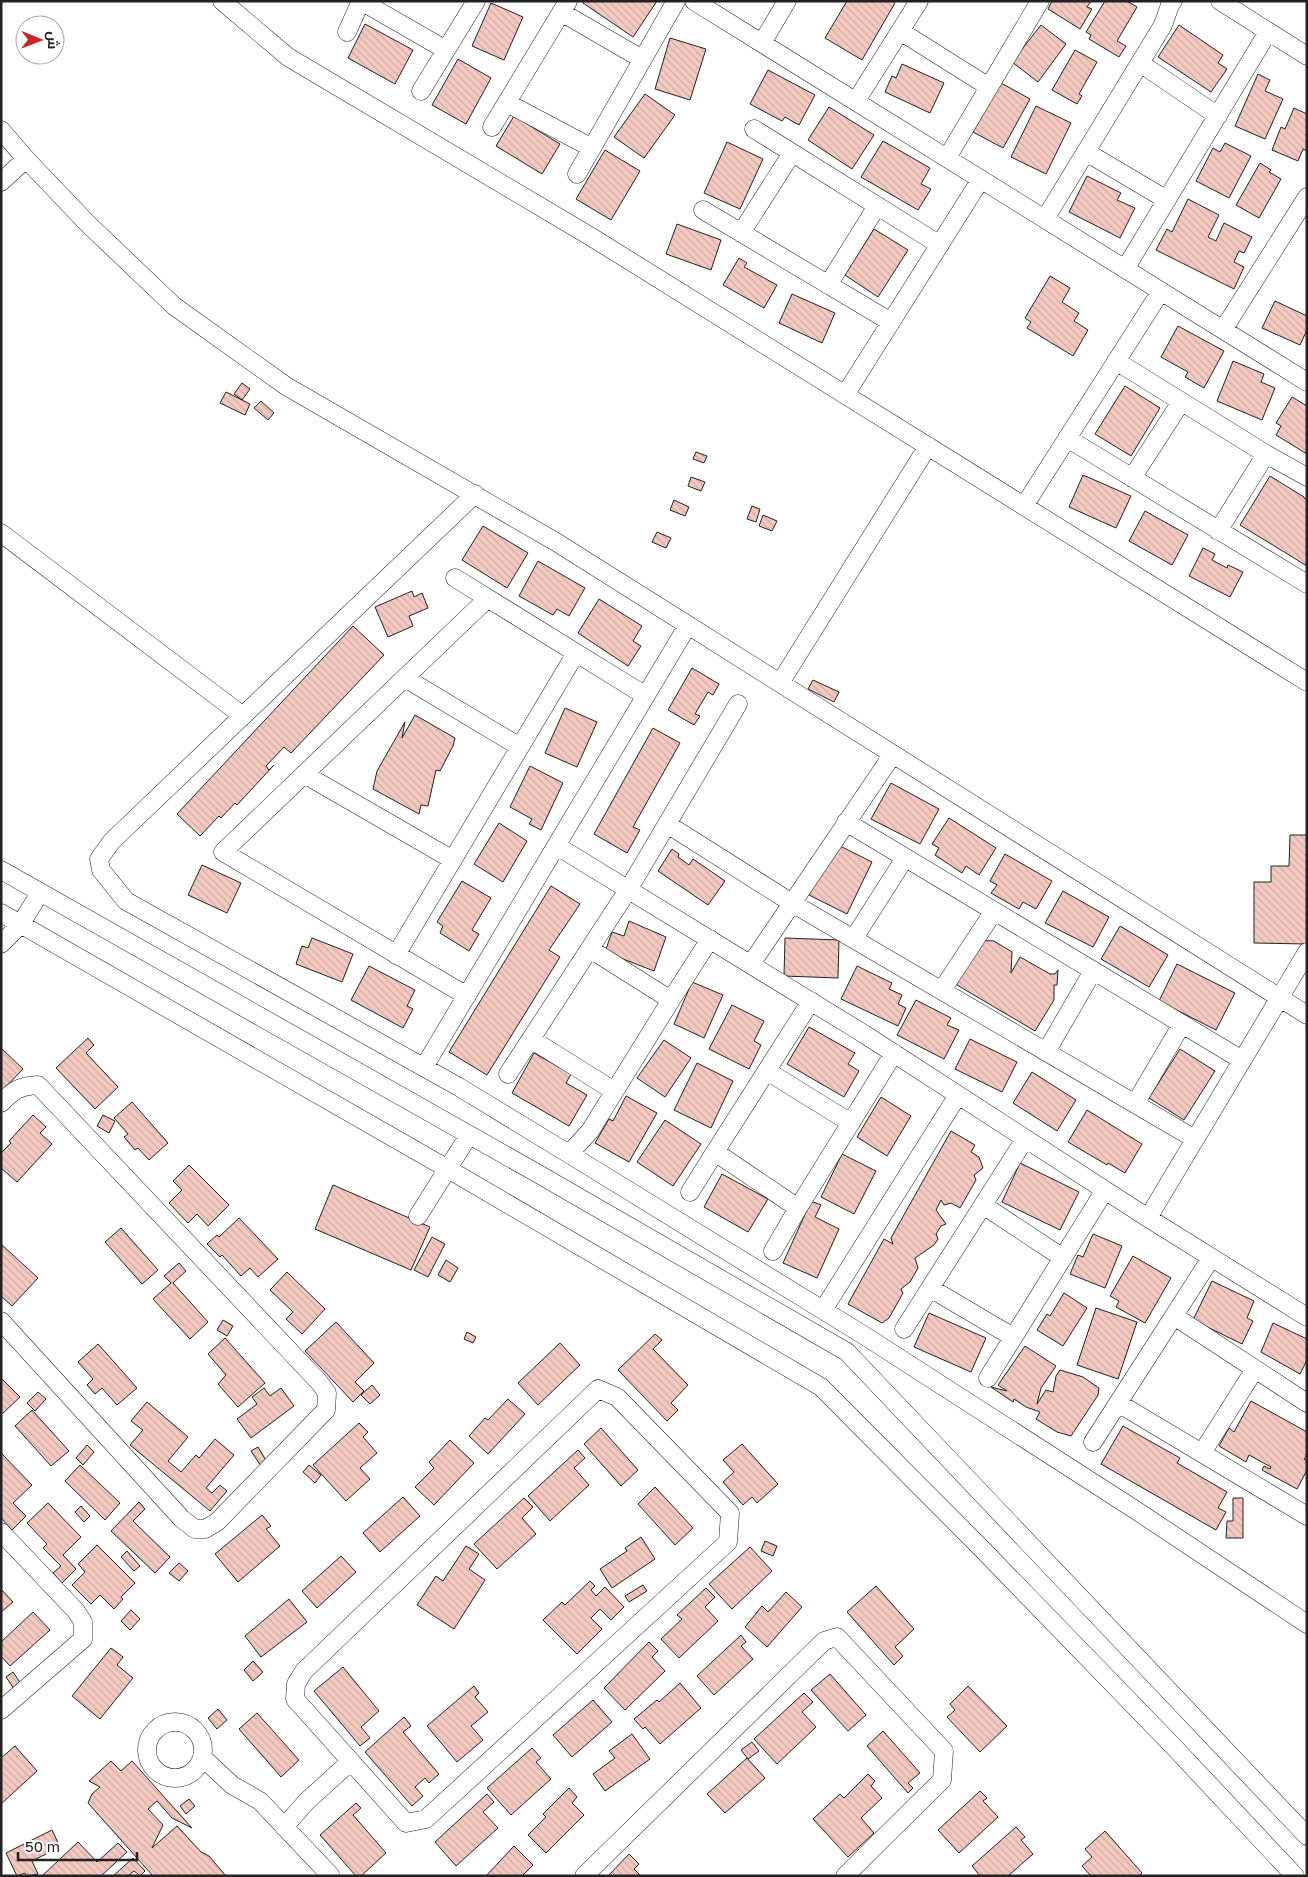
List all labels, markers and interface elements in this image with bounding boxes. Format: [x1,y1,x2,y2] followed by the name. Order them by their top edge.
[15,15,65,65] north arrow
[44,31,62,49] text: ش
[18,1830,136,1862] scale bar
[25,1837,60,1855] text: 50 m

